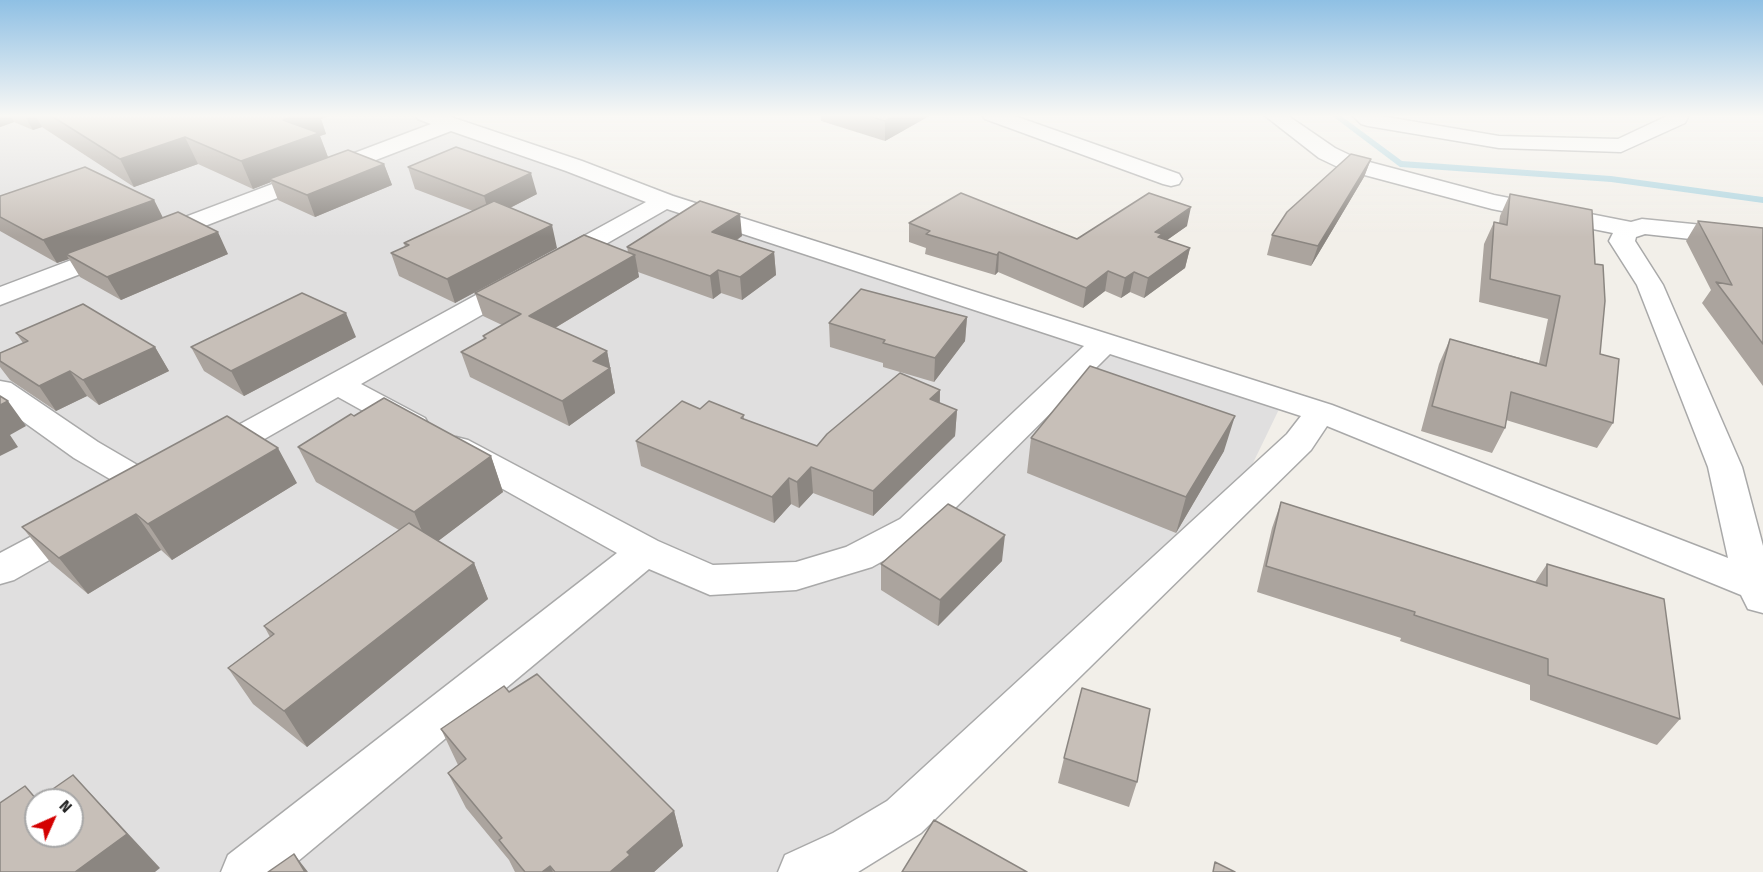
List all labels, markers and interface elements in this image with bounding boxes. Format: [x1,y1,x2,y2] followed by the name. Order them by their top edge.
[24,788,84,848] north arrow
[56,796,76,816] text: N

